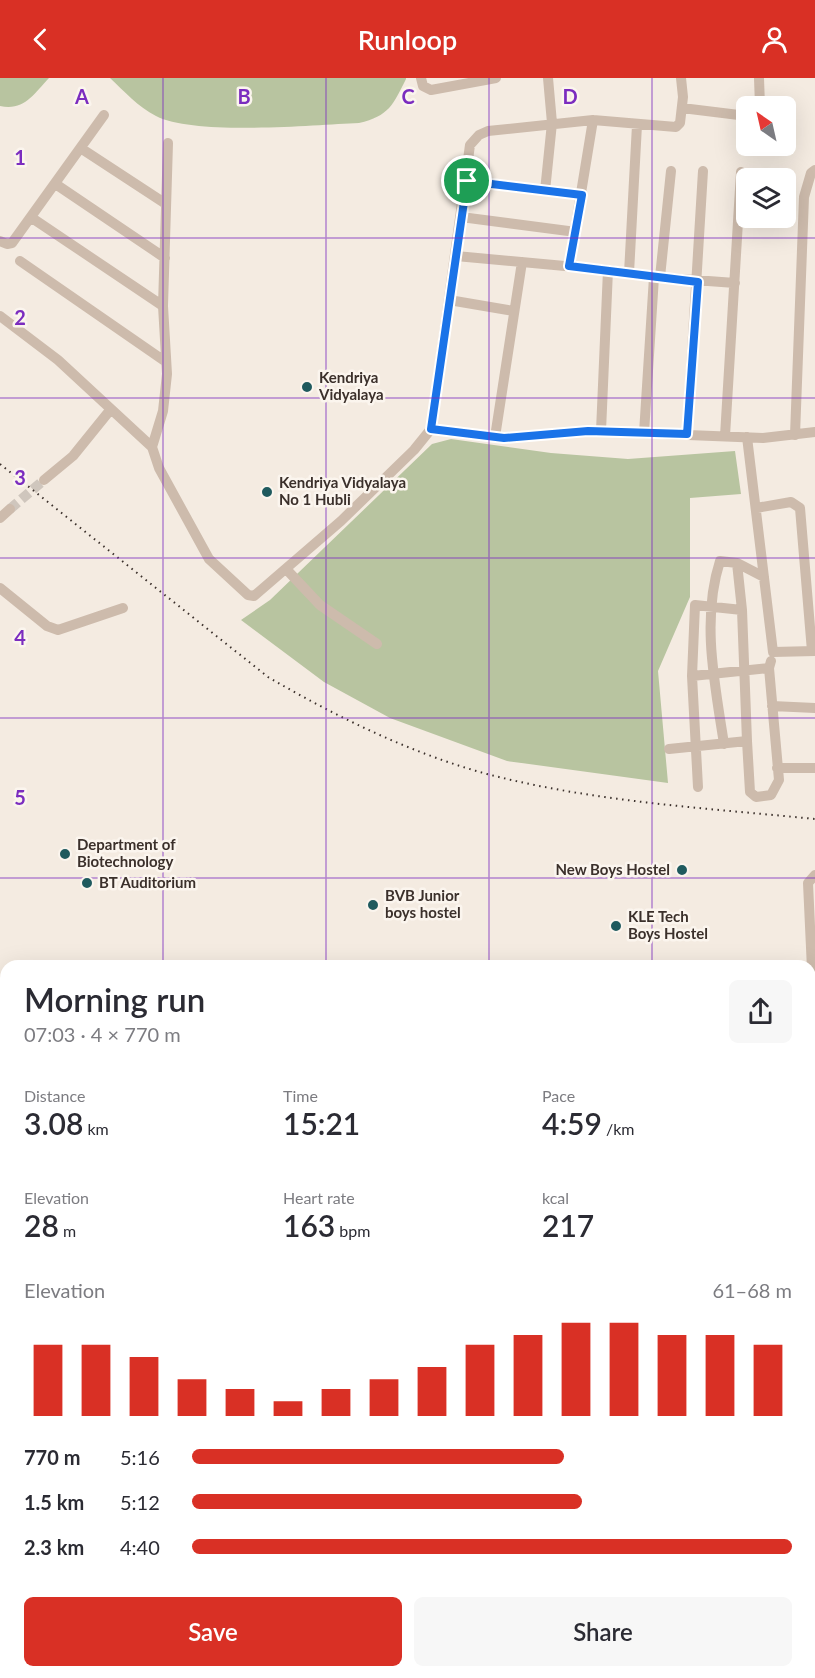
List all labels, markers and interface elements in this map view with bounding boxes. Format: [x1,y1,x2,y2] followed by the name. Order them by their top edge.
[24,23,57,56] icon: back
[358,23,457,56] text: Runloop
[758,23,791,56] icon: person
[74,84,89,108] text: A
[237,84,251,108] text: B
[401,84,415,108] text: C
[562,84,578,108] text: D
[736,96,796,156] north arrow
[736,96,796,228] map controls
[14,145,26,169] text: 1
[441,155,492,206] pin
[450,164,483,197] icon: arrive
[736,168,796,228] button: layers
[14,305,26,329] text: 2
[318,368,384,403] place label: Kendriya Vidyalaya
[300,380,314,394] marker: Kendriya Vidyalaya
[14,465,26,489] text: 3
[279,473,406,508] place label: Kendriya Vidyalaya No 1 Hubli
[260,485,274,499] marker: Kendriya Vidyalaya No 1 Hubli
[14,625,26,649] text: 4
[14,785,26,809] text: 5
[77,835,176,870] place label: Department of Biotechnology
[58,847,72,861] marker: Department of Biotechnology
[555,860,670,878] place label: New Boys Hostel
[675,863,689,877] marker: New Boys Hostel
[99,873,196,891] place label: BT Auditorium
[80,876,94,890] marker: BT Auditorium
[385,886,461,921] place label: BVB Junior boys hostel
[366,898,380,912] marker: BVB Junior boys hostel
[628,907,708,942] place label: KLE Tech Boys Hostel
[609,919,623,933] marker: KLE Tech Boys Hostel
[24,979,205,1019] text: Morning run
[729,980,792,1043] button: share
[24,1022,181,1046] text: 07:03 · 4 × 770 m
[24,1086,85,1105] text: Distance
[283,1086,318,1105] text: Time
[542,1086,575,1105] text: Pace
[24,1105,83,1141] text: 3.08
[283,1105,360,1141] text: 15:21
[542,1105,602,1141] text: 4:59
[83,1119,109,1138] text: km
[602,1119,634,1138] text: /km
[24,1188,89,1207] text: Elevation
[283,1188,355,1207] text: Heart rate
[542,1188,569,1207] text: kcal
[24,1207,59,1243] text: 28
[283,1207,335,1243] text: 163
[542,1207,594,1243] text: 217
[59,1221,76,1240] text: m
[335,1221,370,1240] text: bpm
[24,1278,105,1302] text: Elevation
[712,1278,792,1302] text: 61–68 m
[24,1445,80,1469] text: 770 m
[120,1445,160,1469] text: 5:16
[24,1490,84,1514] text: 1.5 km
[120,1490,160,1514] text: 5:12
[24,1535,84,1559] text: 2.3 km
[120,1535,160,1559] text: 4:40
[24,1597,402,1666] button: Save
[414,1597,792,1666] button: Share

